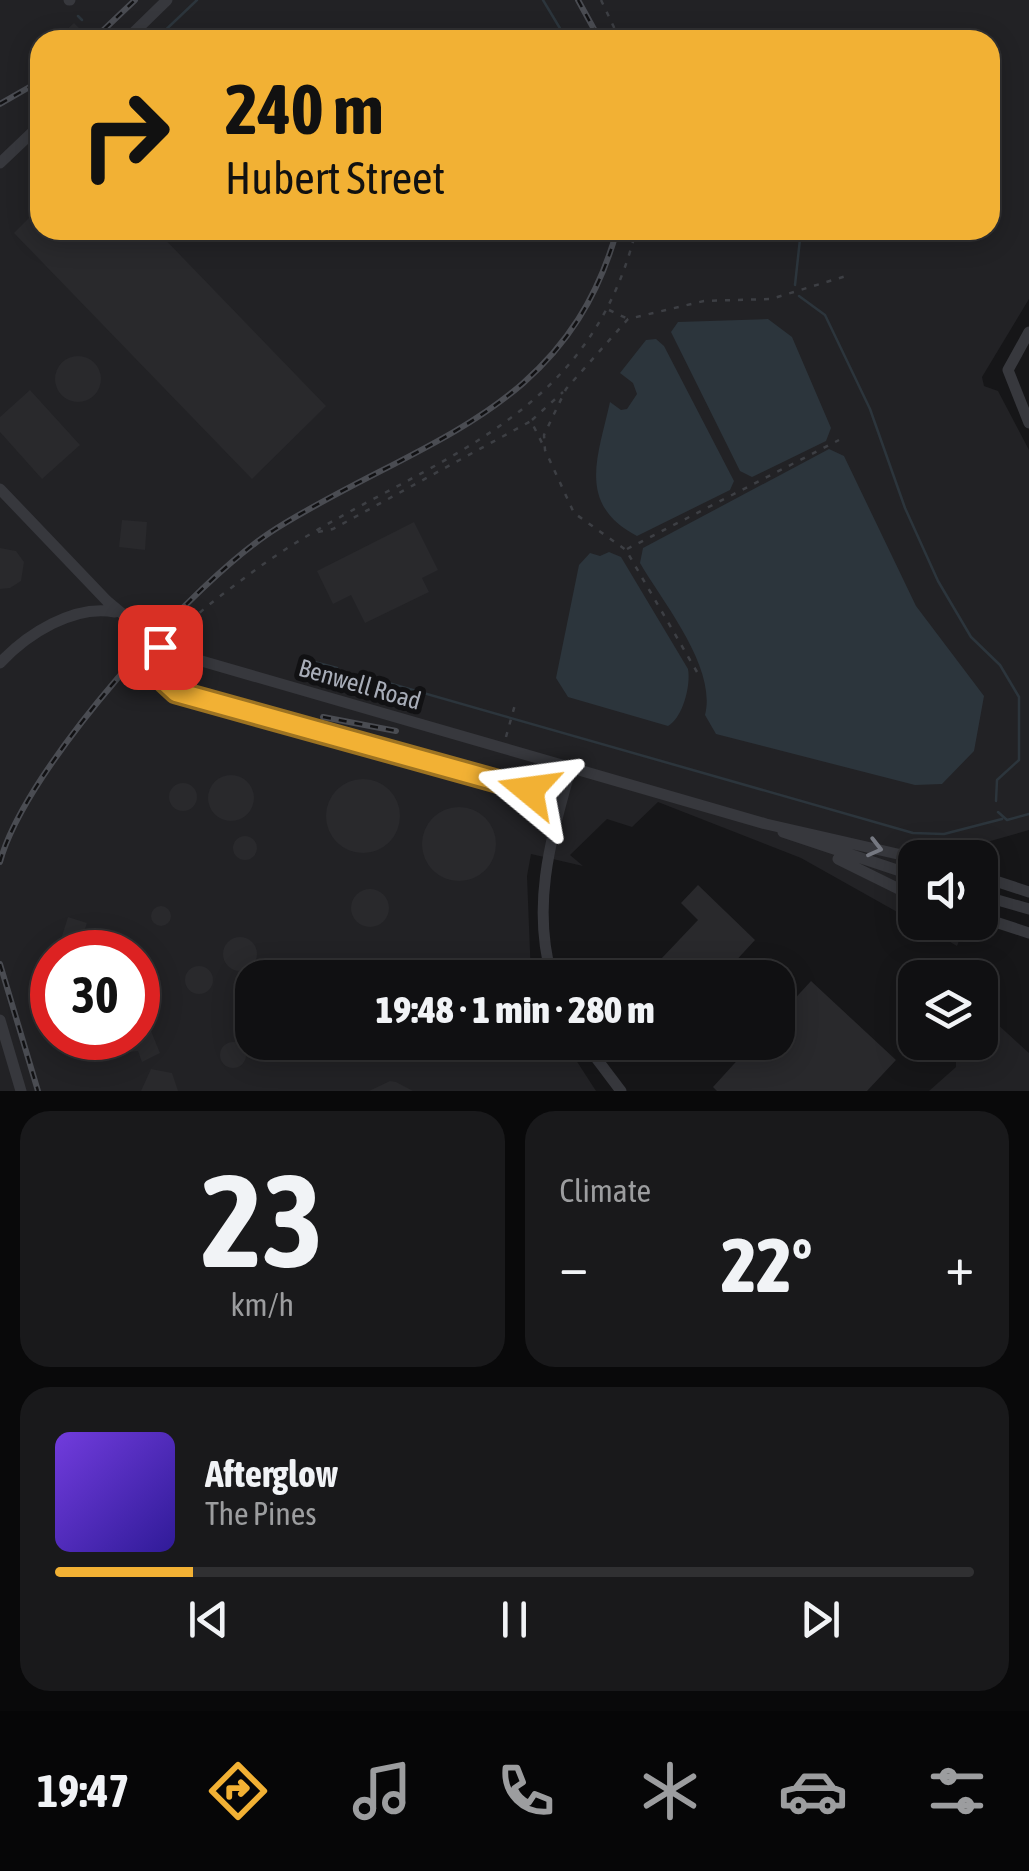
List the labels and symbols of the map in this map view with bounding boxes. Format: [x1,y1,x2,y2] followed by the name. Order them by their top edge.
[118,605,203,690] pin
[296,653,424,715] street label: Benwell Road
[477,738,581,842] position arrow
[866,836,883,857] one-way arrow
[30,930,160,1060] speed limit sign: 30

